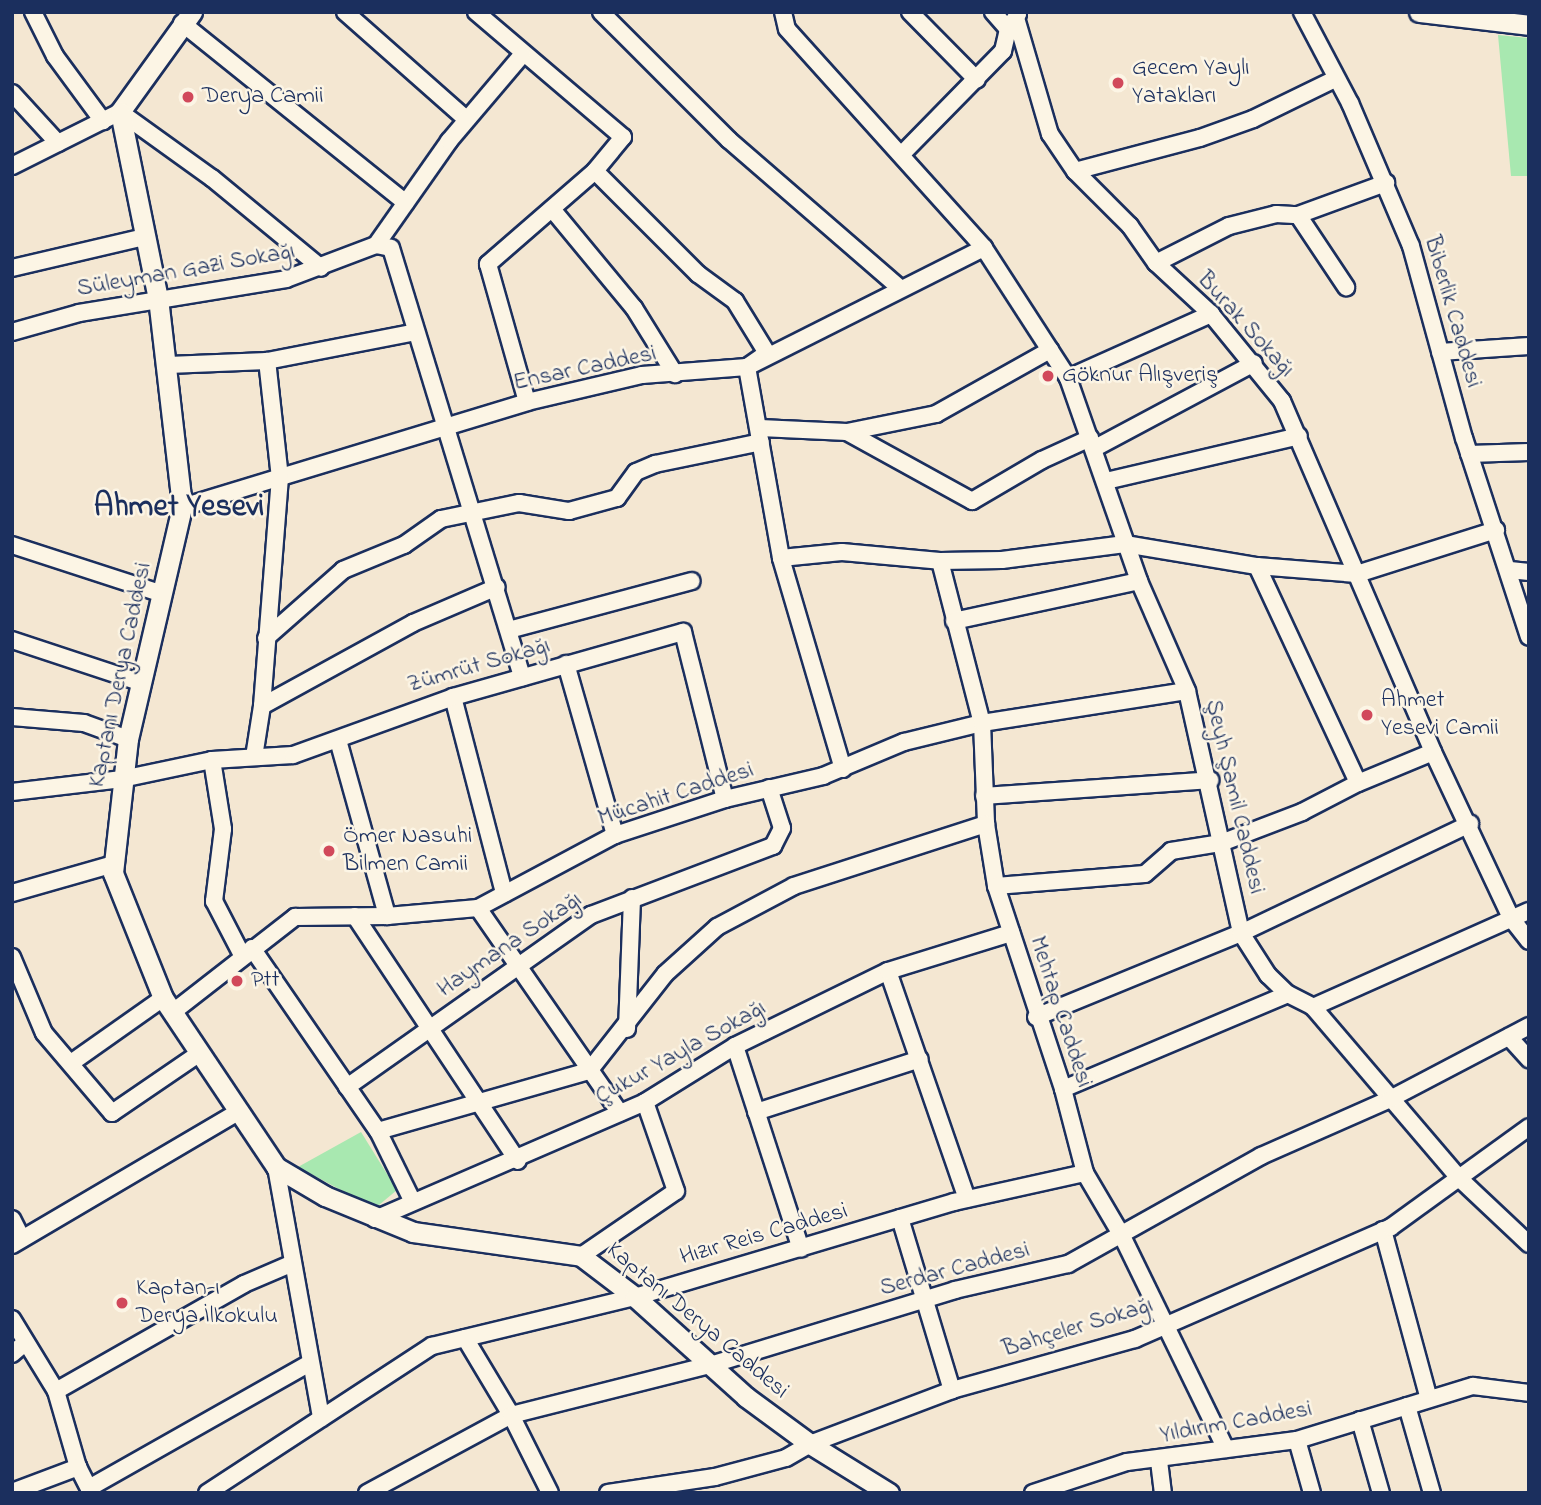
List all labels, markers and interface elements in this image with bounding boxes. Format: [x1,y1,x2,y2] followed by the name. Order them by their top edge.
[1132,55,1250,111] place label: Gecem Yaylı Yatakları
[1110,75,1126,91] marker: Gecem Yaylı Yatakları
[202,83,324,111] place label: Derya Camii
[180,89,196,105] marker: Derya Camii
[1417,233,1487,391] street label: Biberlik Caddesi
[75,238,297,304] street label: Süleyman Gazi Sokağı
[1190,266,1300,384] street label: Burak Sokağı
[511,340,659,398] street label: Ensar Caddesi
[1062,362,1218,390] place label: Göknur Alışveriş
[1040,368,1056,384] marker: Göknur Alışveriş
[94,489,264,527] district label: Ahmet Yesevi
[83,560,159,790] street label: Kaptanı Derya Caddesi
[404,632,554,700] street label: Zümrüt Sokağı
[1381,687,1499,743] place label: Ahmet Yesevi Camii
[1198,697,1270,897] street label: Şeyh Şamil Caddesi
[1359,707,1375,723] marker: Ahmet Yesevi Camii
[595,756,757,834] street label: Mücahit Caddesi
[343,823,472,879] place label: Ömer Nasuhi Bilmen Camii
[321,843,337,859] marker: Ömer Nasuhi Bilmen Camii
[432,886,588,1004] street label: Haymana Sokağı
[1022,933,1098,1091] street label: Mehtap Caddesi
[251,967,280,995] place label: Ptt
[229,973,245,989] marker: Ptt
[591,994,771,1112] street label: Çukur Yayla Sokağı
[677,1197,851,1273] street label: Hızır Reis Caddesi
[600,1236,794,1406] street label: Kaptanı Derya Caddesi
[877,1236,1033,1304] street label: Serdar Caddesi
[136,1275,278,1331] place label: Kaptan-ı Derya İlkokulu
[999,1291,1157,1365] street label: Bahçeler Sokağı
[114,1295,130,1311] marker: Kaptan-ı Derya İlkokulu
[1158,1395,1314,1451] street label: Yıldırım Caddesi

